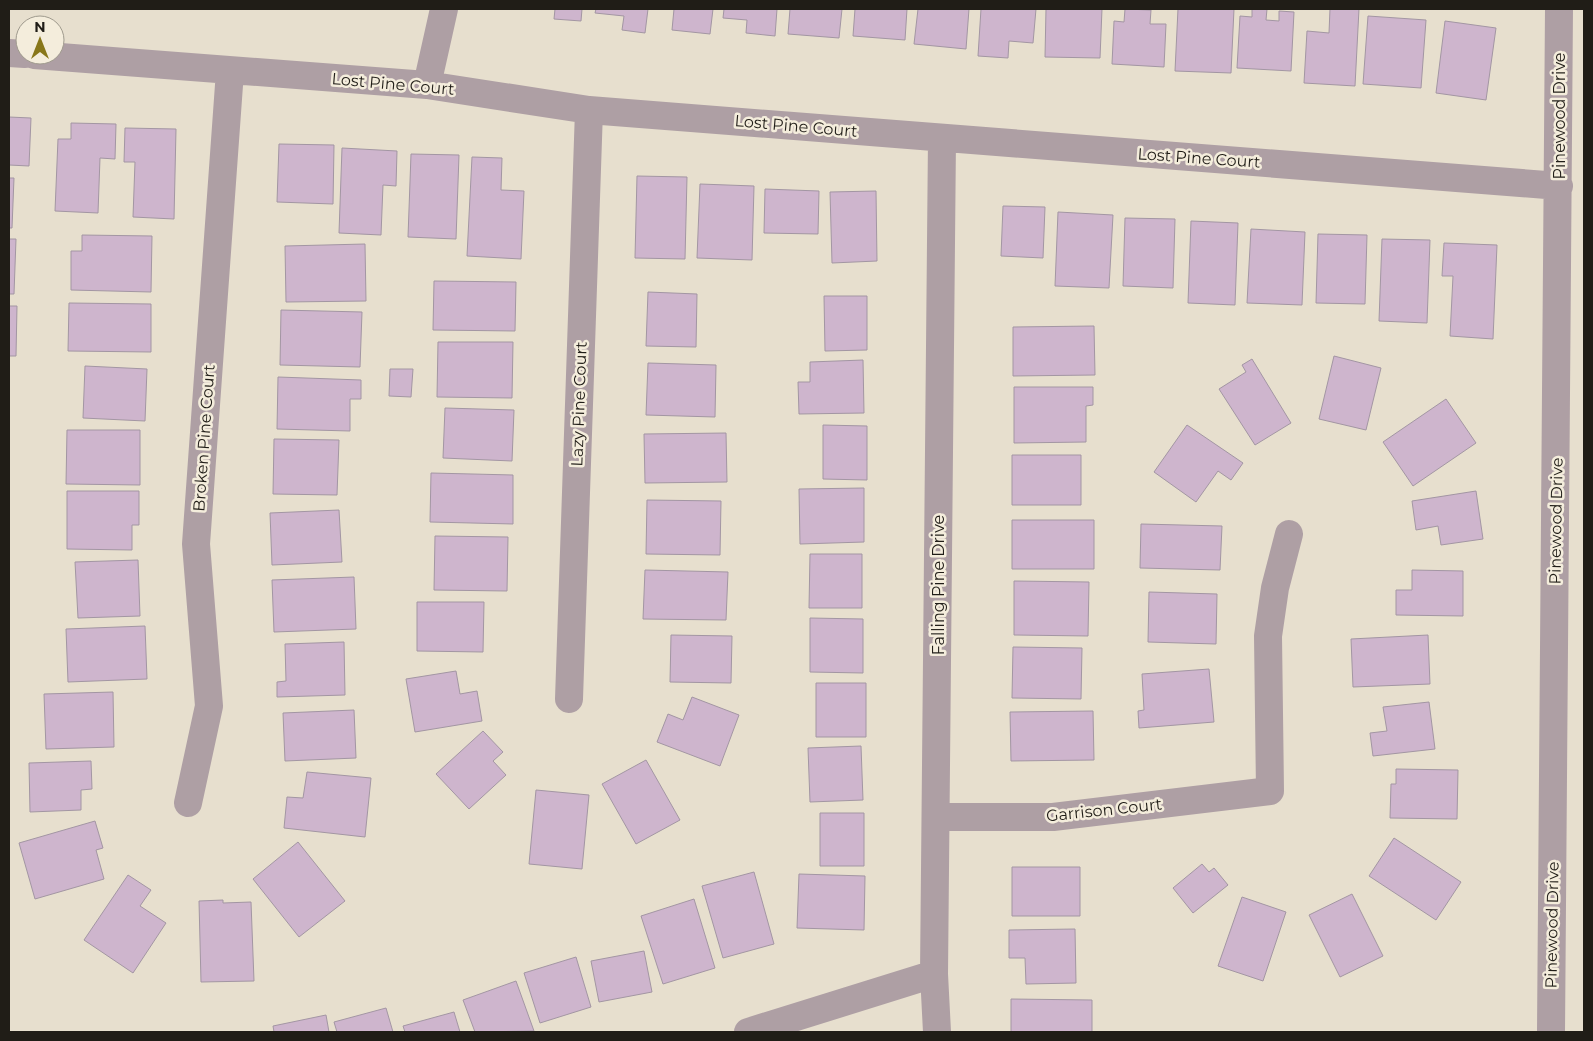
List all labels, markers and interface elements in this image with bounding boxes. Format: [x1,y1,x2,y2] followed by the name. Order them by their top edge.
[15,15,65,65] north arrow
[34,18,46,36] text: N
[1550,53,1569,179] street label: Pinewood Drive
[331,69,456,99] street label: Lost Pine Court
[734,111,859,141] street label: Lost Pine Court
[1137,144,1262,172] street label: Lost Pine Court
[567,341,591,467] street label: Lazy Pine Court
[189,363,219,512] street label: Broken Pine Court
[1545,457,1567,585] street label: Pinewood Drive
[929,515,948,655] street label: Falling Pine Drive
[1045,794,1163,826] street label: Garrison Court
[1541,861,1563,989] street label: Pinewood Drive

